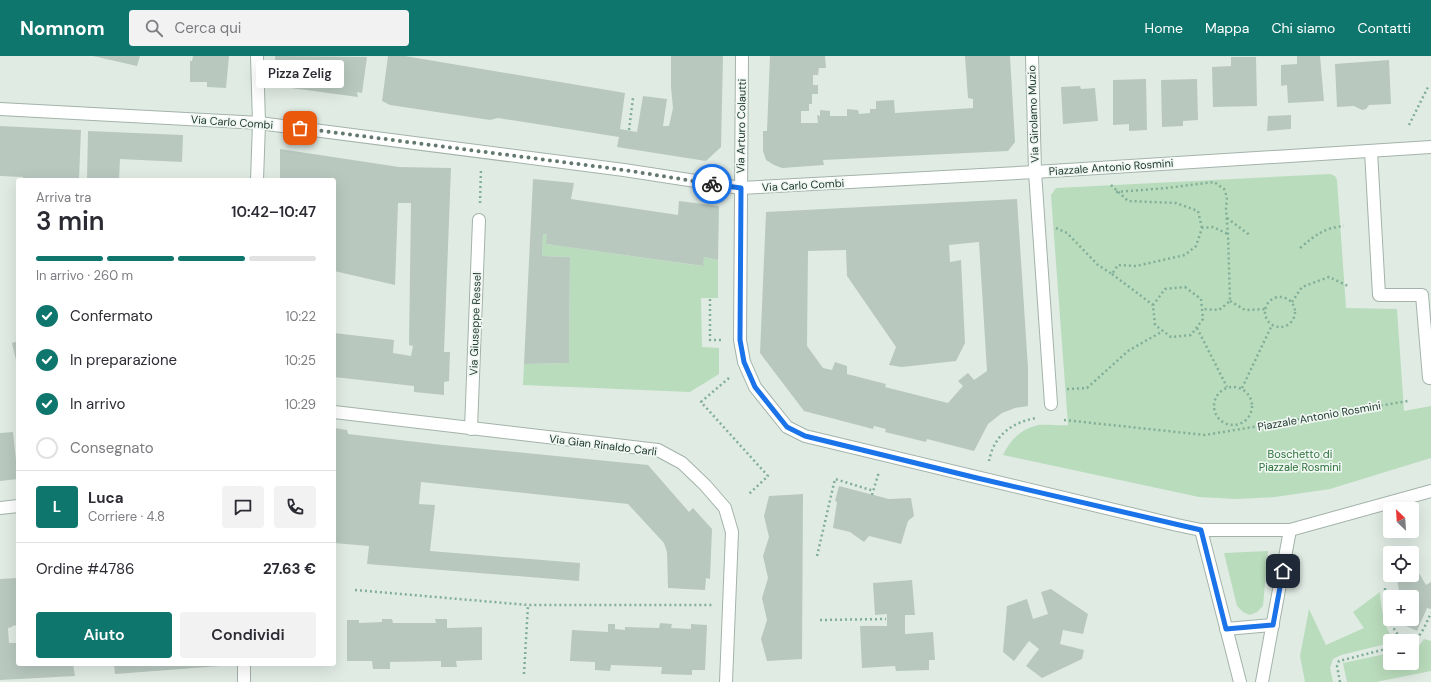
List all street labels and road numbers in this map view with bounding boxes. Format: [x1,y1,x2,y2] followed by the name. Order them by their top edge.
[1024,65,1042,163] street label: Via Girolamo Muzio
[733,79,749,173] street label: Via Arturo Colautti
[190,112,274,132] street label: Via Carlo Combi
[1048,156,1174,178] street label: Piazzale Antonio Rosmini
[761,176,845,194] street label: Via Carlo Combi
[466,272,484,376] street label: Via Giuseppe Ressel
[1256,398,1382,434] street label: Piazzale Antonio Rosmini
[548,431,658,459] street label: Via Gian Rinaldo Carli

